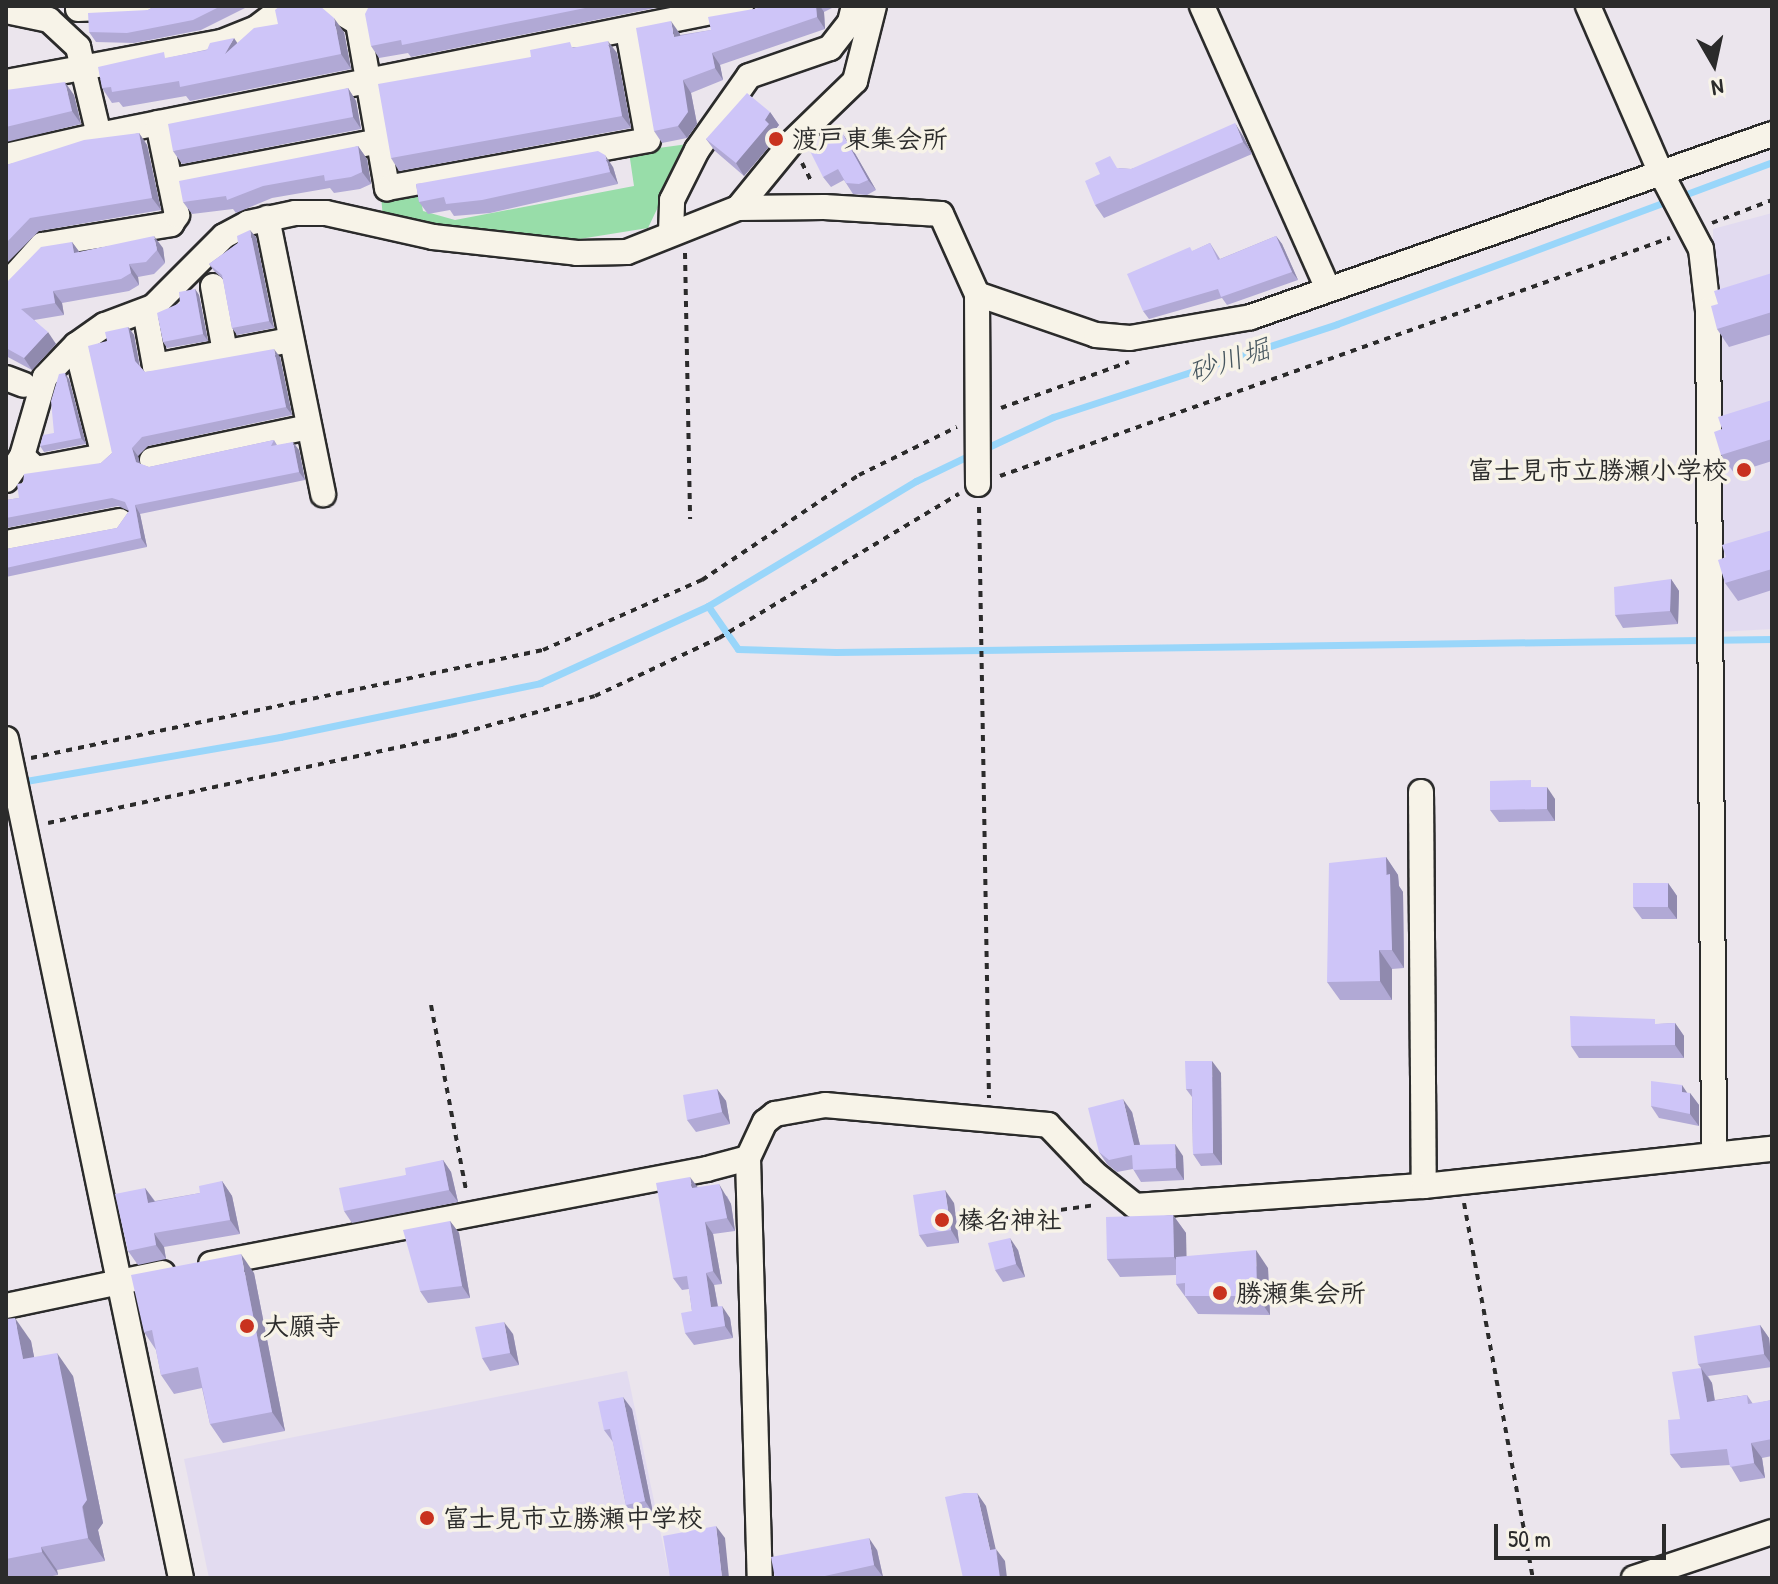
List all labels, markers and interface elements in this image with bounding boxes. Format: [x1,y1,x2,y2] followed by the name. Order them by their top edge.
[1674,24,1754,104] north arrow
[1710,72,1726,103] text: N
[792,123,948,155] place label: 渡戸東集会所
[767,130,785,148] marker: 渡戸東集会所
[1184,331,1274,389] water label: 砂川堀
[1468,454,1728,486] place label: 富士見市立勝瀬小学校
[1735,461,1753,479] marker: 富士見市立勝瀬小学校
[958,1204,1062,1236] place label: 榛名神社
[933,1211,951,1229] marker: 榛名神社
[1236,1277,1366,1309] place label: 勝瀬集会所
[1211,1284,1229,1302] marker: 勝瀬集会所
[263,1310,341,1342] place label: 大願寺
[238,1317,256,1335] marker: 大願寺
[443,1502,703,1534] place label: 富士見市立勝瀬中学校
[1498,1508,1670,1558] scale bar
[418,1509,436,1527] marker: 富士見市立勝瀬中学校
[1508,1522,1551,1554] text: 50 m

